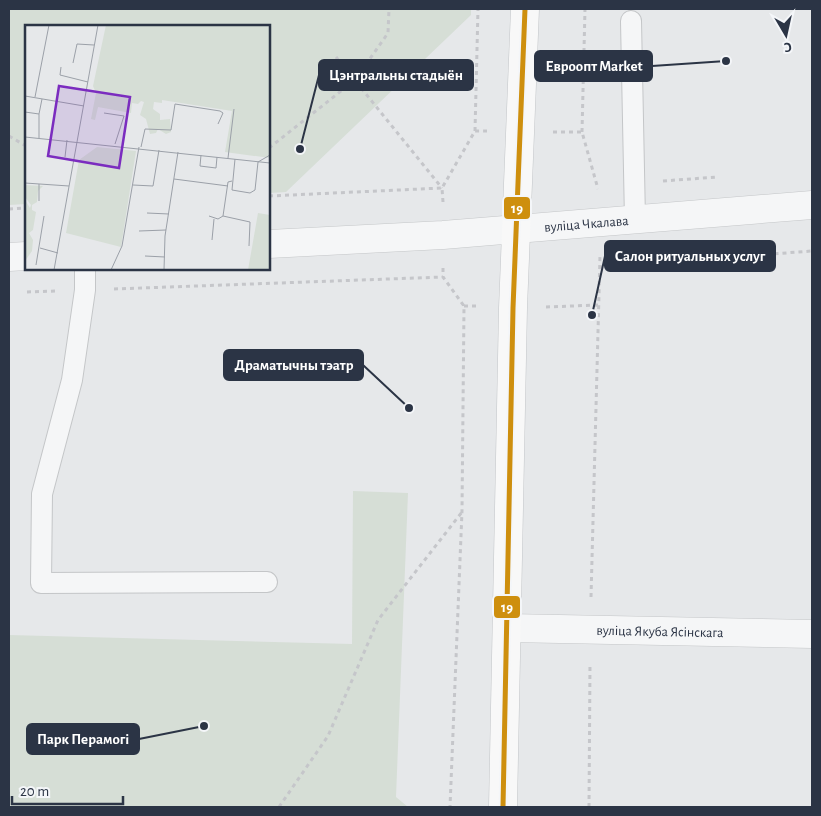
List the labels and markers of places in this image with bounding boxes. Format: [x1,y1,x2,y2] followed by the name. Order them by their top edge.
[535,51,652,81] callout: Евроопт Market
[319,60,473,90] callout: Цэнтральны стадыён
[605,241,775,271] callout: Салон ритуальных услуг
[224,350,363,380] callout: Драматычны тэатр
[27,724,139,754] callout: Парк Перамогі

